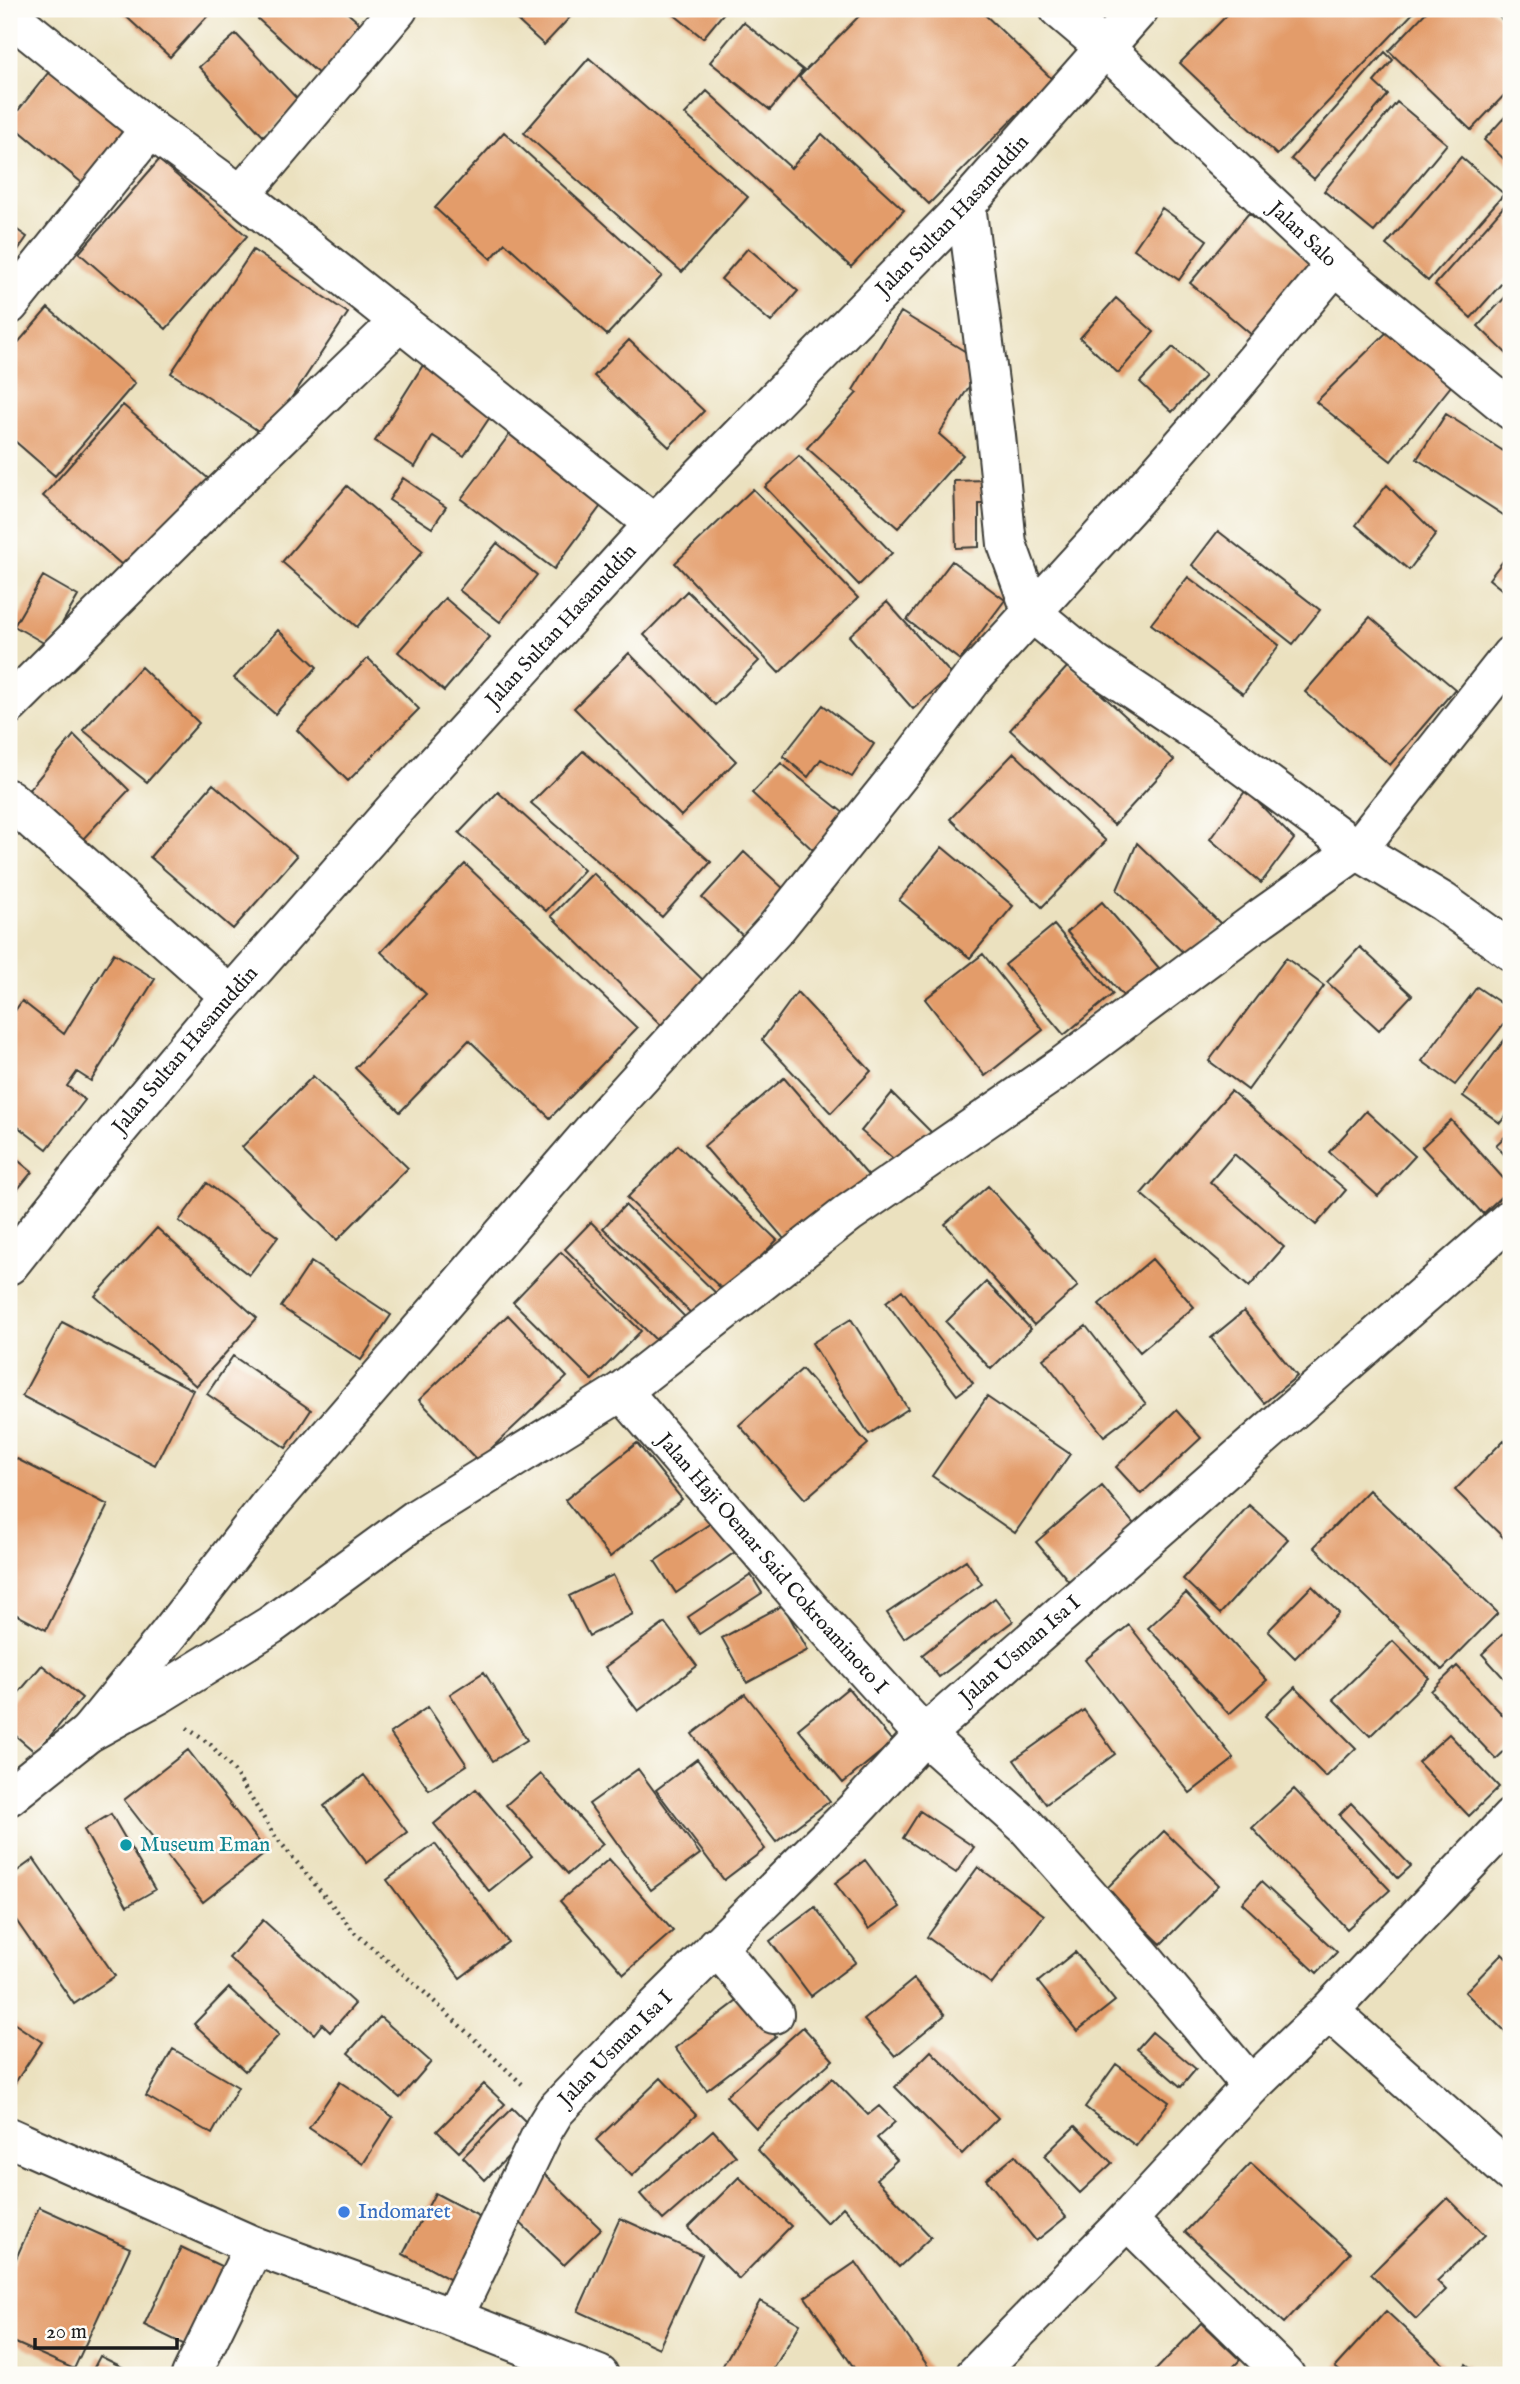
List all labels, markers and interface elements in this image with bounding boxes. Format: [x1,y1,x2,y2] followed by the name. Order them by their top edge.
[869,129,1035,304] street label: Jalan Sultan Hasanuddin
[1261,194,1343,273] street label: Jalan Salo
[479,538,643,715] street label: Jalan Sultan Hasanuddin
[105,960,264,1141] street label: Jalan Sultan Hasanuddin
[650,1426,894,1700] street label: Jalan Haji Oemar Said Cokroaminoto I
[953,1590,1086,1712] street label: Jalan Usman Isa I
[140,1832,270,1859] place label: Museum Eman
[118,1837,134,1853] marker: Museum Eman
[551,1985,679,2114] street label: Jalan Usman Isa I
[358,2199,451,2226] place label: Indomaret
[336,2204,352,2220] marker: Indomaret
[35,2307,177,2351] scale bar
[46,2319,87,2346] text: 20 m

